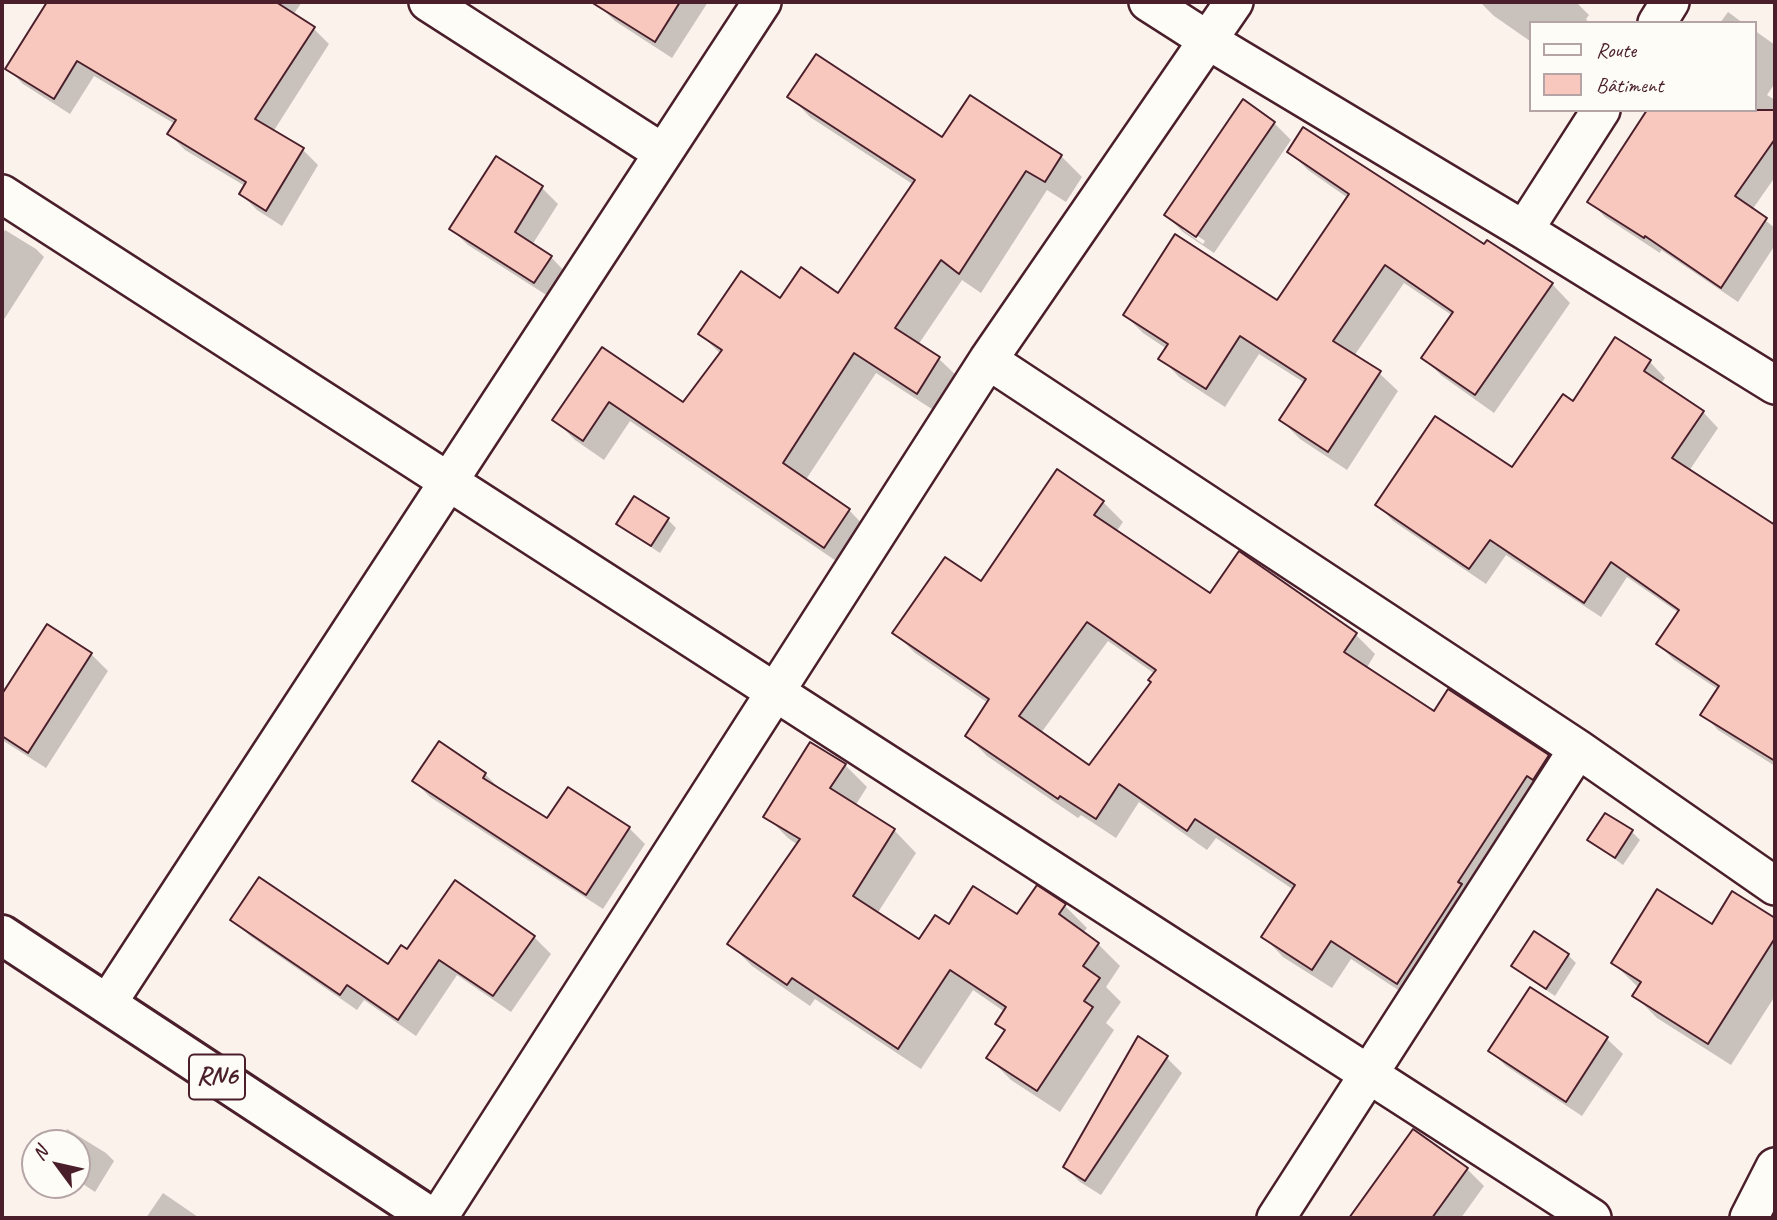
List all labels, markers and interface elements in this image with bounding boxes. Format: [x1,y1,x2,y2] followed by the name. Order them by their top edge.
[1528,21,1756,112] legend
[1596,37,1636,63] text: Route
[1596,72,1663,98] text: Bâtiment
[189,1054,245,1100] road number: RN6
[21,1129,91,1199] north arrow
[27,1142,53,1165] text: N

